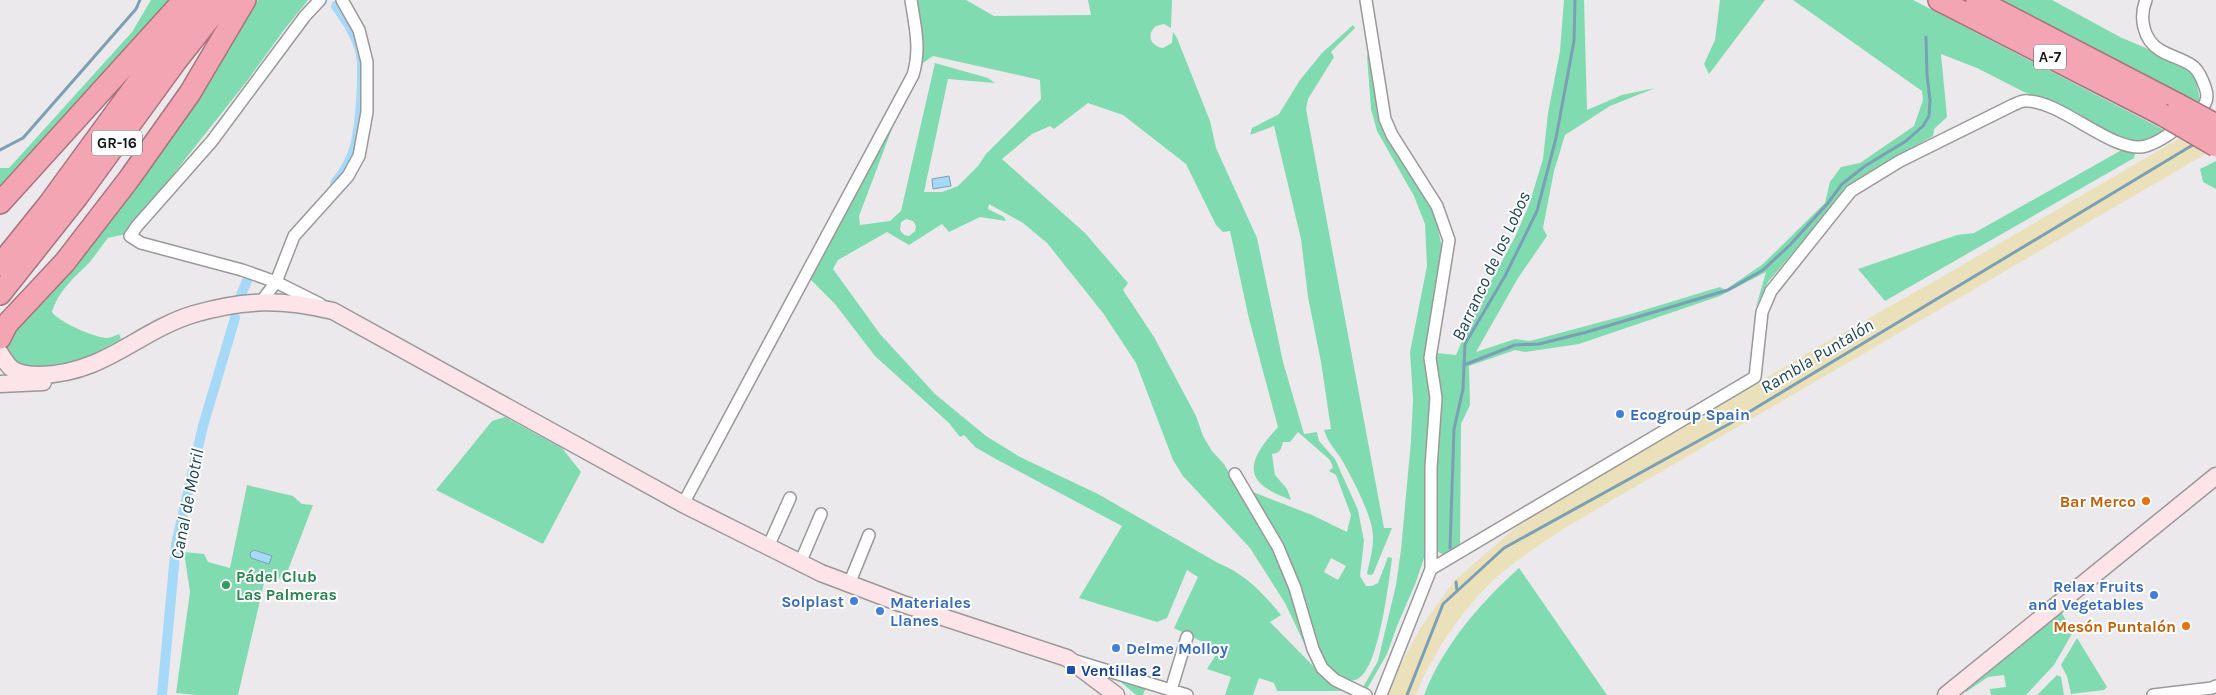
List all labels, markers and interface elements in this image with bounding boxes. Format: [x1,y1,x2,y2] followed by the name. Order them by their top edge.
[2034,44,2066,70] road number: A-7
[92,130,142,156] road number: GR-16
[1447,188,1535,344] water label: Barranco de los Lobos
[1756,314,1878,398] water label: Rambla Puntalón
[1630,405,1750,424] place label: Ecogroup Spain
[1614,408,1626,420] marker: Ecogroup Spain
[165,446,209,561] water label: Canal de Motril
[2060,492,2136,511] place label: Bar Merco
[2140,495,2152,507] marker: Bar Merco
[236,567,337,604] place label: Pádel Club Las Palmeras
[2028,577,2144,614] place label: Relax Fruits and Vegetables
[220,579,232,591] marker: Pádel Club Las Palmeras
[2148,589,2160,601] marker: Relax Fruits and Vegetables
[781,592,844,611] place label: Solplast
[890,593,971,630] place label: Materiales Llanes
[848,595,860,607] marker: Solplast
[874,605,886,617] marker: Materiales Llanes
[2053,617,2176,636] place label: Mesón Puntalón
[2180,620,2192,632] marker: Mesón Puntalón
[1126,639,1228,658] place label: Delme Molloy
[1110,642,1122,654] marker: Delme Molloy
[1081,661,1161,680] place label: Ventillas 2
[1065,664,1077,676] marker: Ventillas 2

